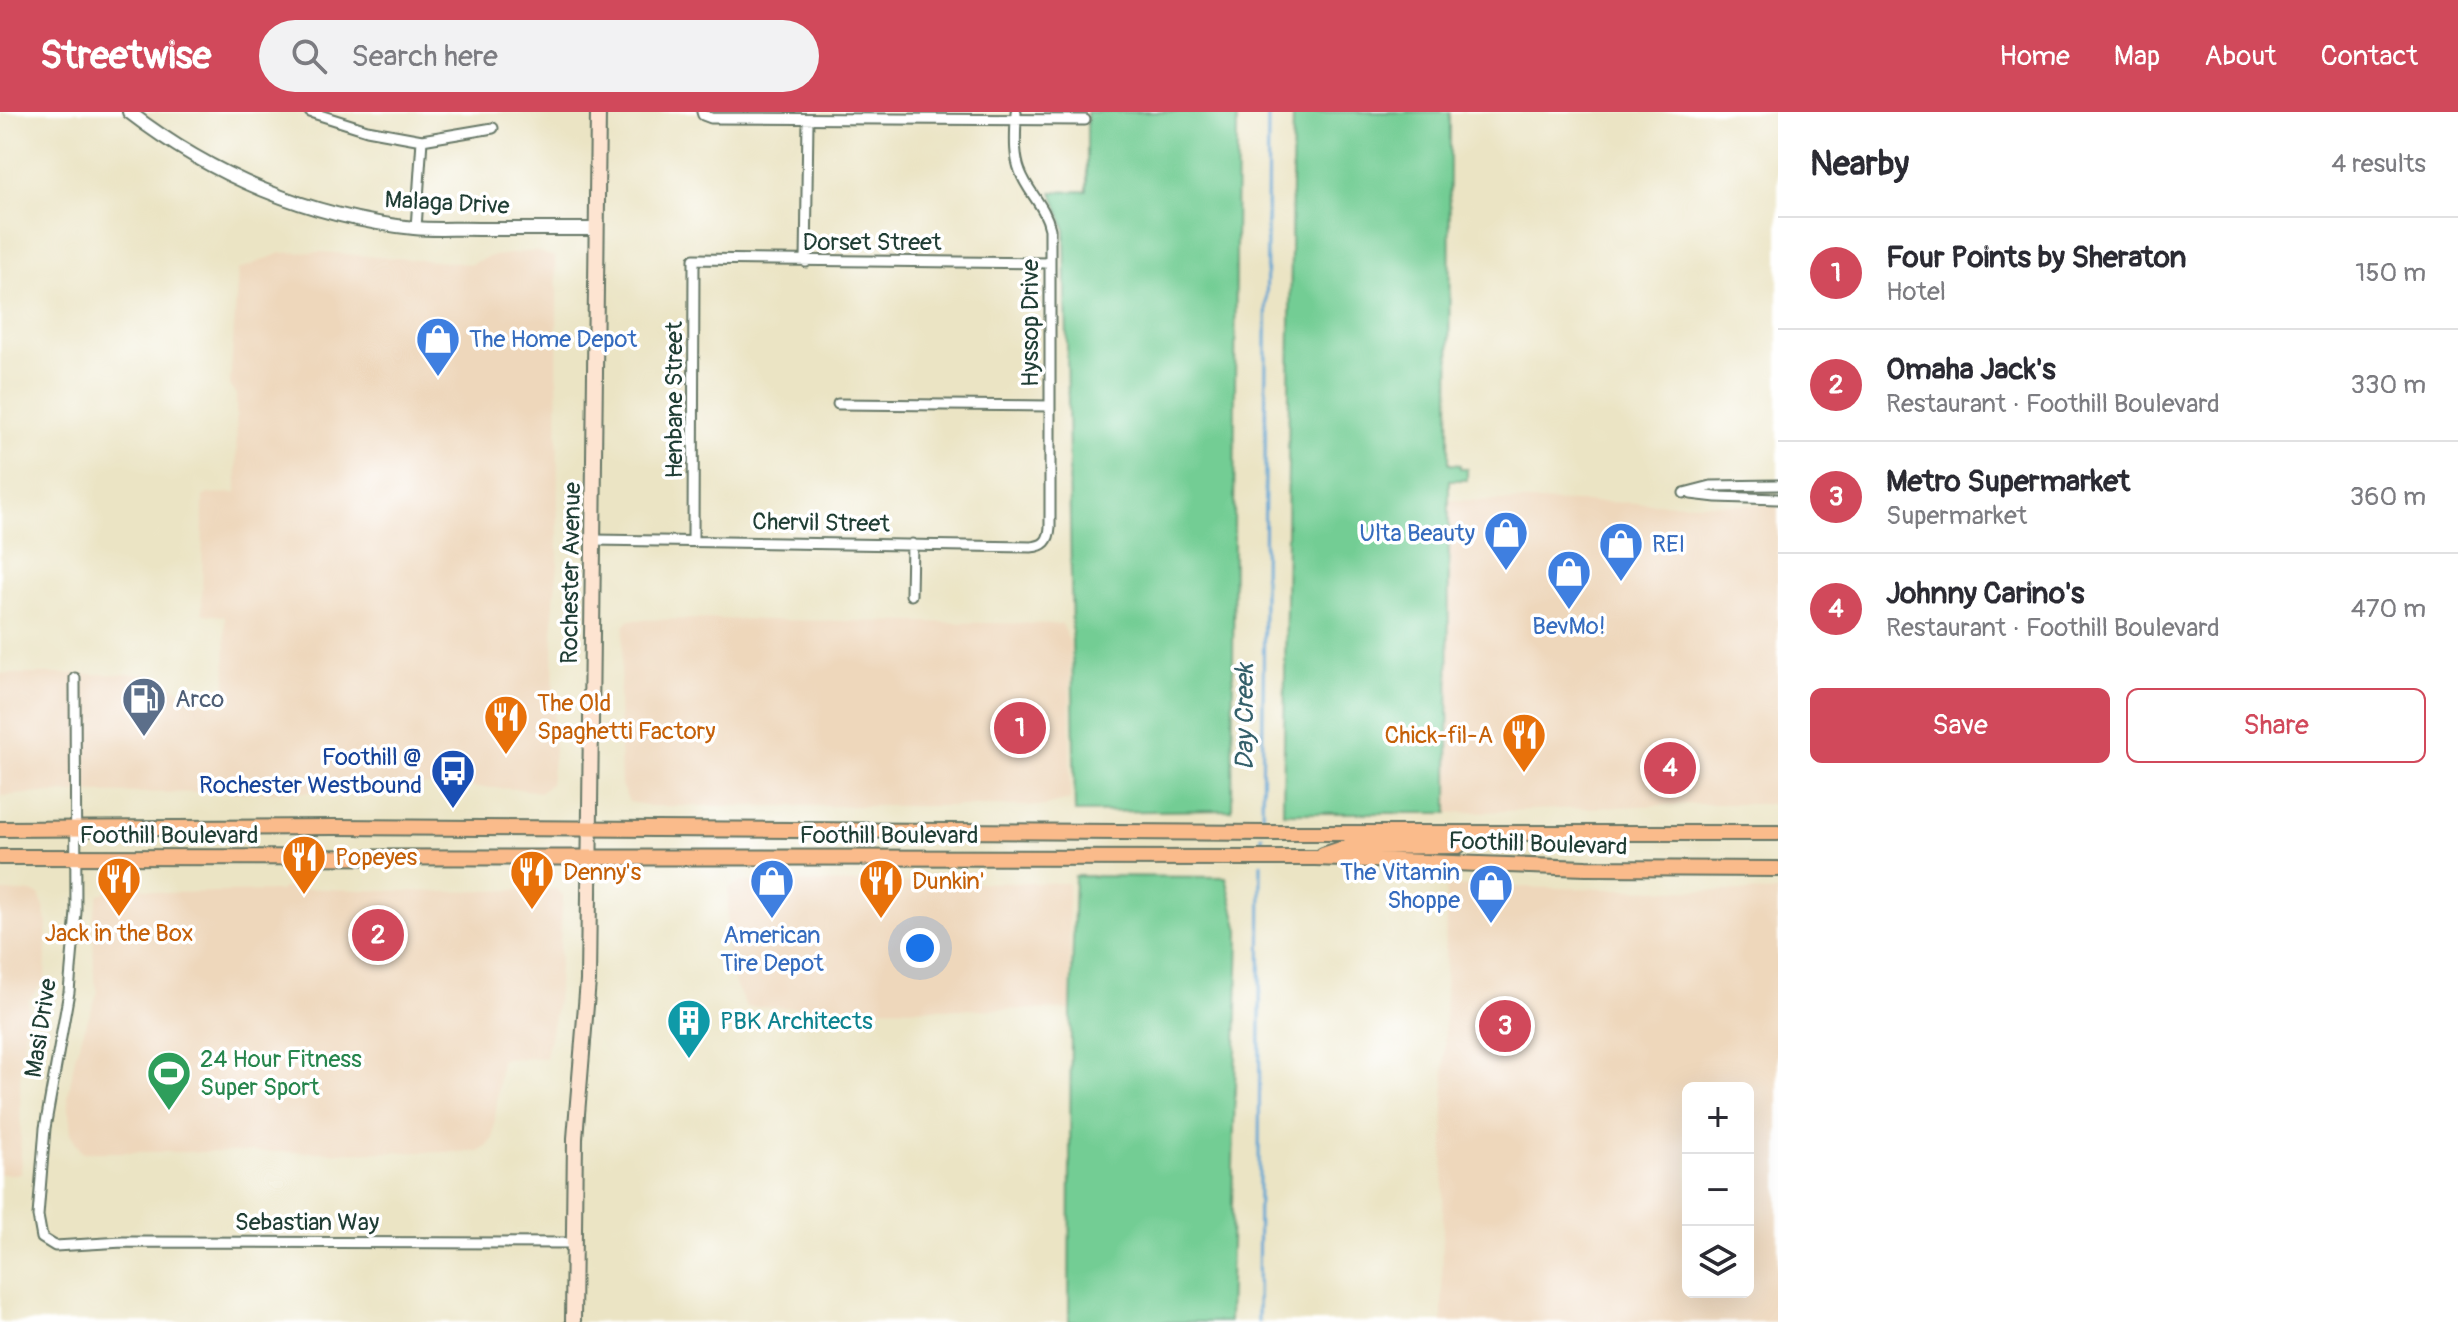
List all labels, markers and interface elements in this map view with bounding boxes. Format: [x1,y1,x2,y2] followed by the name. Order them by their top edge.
[259,20,819,92] search box
[40,32,211,80] text: Streetwise
[287,34,331,78] icon: search
[351,38,498,75] text: Search here
[1999,39,2070,74] text: Home
[2114,39,2160,74] text: Map
[2204,39,2277,74] text: About
[2321,39,2418,74] text: Contact
[1810,143,1909,186] text: Nearby
[2331,148,2426,180] text: 4 results
[384,185,510,221] street label: Malaga Drive
[802,228,942,257] street label: Dorset Street
[1886,239,2186,276] text: Four Points by Sheraton
[1831,257,1841,289] text: 1
[2355,257,2426,289] text: 150 m
[1016,259,1045,387] street label: Hyssop Drive
[1886,276,1946,308] text: Hotel
[414,315,462,378] shop icon: The Home Depot
[660,321,689,479] street label: Henbane Street
[469,325,637,354] place label: The Home Depot
[1886,351,2056,388] text: Omaha Jack's
[1829,369,1843,401] text: 2
[2350,369,2426,401] text: 330 m
[1886,388,2220,420] text: Restaurant · Foothill Boulevard
[1886,463,2130,500] text: Metro Supermarket
[1829,481,1843,513] text: 3
[2350,481,2426,513] text: 360 m
[555,482,587,664] street label: Rochester Avenue
[1886,500,2027,532] text: Supermarket
[752,507,890,539] street label: Chervil Street
[1482,509,1530,572] shop icon: Ulta Beauty
[1359,519,1475,548] place label: Ulta Beauty
[1597,520,1645,583] shop icon: REI
[1652,530,1685,559] place label: REI
[1545,548,1593,611] shop icon: BevMo!
[1886,575,2084,612] text: Johnny Carino's
[1828,593,1844,625] text: 4
[2351,593,2426,625] text: 470 m
[1532,612,1606,641] place label: BevMo!
[1886,612,2220,644] text: Restaurant · Foothill Boulevard
[1229,662,1261,770] water label: Day Creek
[120,675,168,738] fuel station icon: Arco
[175,685,224,714] place label: Arco
[1810,688,2110,763] button: Save
[2126,688,2426,763] button: Share
[537,689,715,746] place label: The Old Spaghetti Factory
[482,693,530,756] restaurant icon: The Old Spaghetti Factory
[994,698,1046,758] pin: 1
[1500,711,1548,774] restaurant icon: Chick-fil-A
[1384,721,1493,750] place label: Chick-fil-A
[1644,738,1696,798] pin: 4
[199,743,422,800] place label: Foothill @ Rochester Westbound
[429,747,477,810] bus stop icon: Foothill @ Rochester Westbound
[80,821,259,850] street label: Foothill Boulevard
[800,821,979,850] street label: Foothill Boulevard
[1448,826,1628,862] street label: Foothill Boulevard
[280,833,328,896] restaurant icon: Popeyes
[335,843,417,872] place label: Popeyes
[508,848,556,911] restaurant icon: Denny's
[95,855,143,918] restaurant icon: Jack in the Box
[748,857,796,920] shop icon: American Tire Depot
[857,857,905,920] restaurant icon: Dunkin'
[563,858,642,887] place label: Denny's
[1340,858,1460,915] place label: The Vitamin Shoppe
[1467,862,1515,925] shop icon: The Vitamin Shoppe
[912,867,985,896] place label: Dunkin'
[352,905,404,965] pin: 2
[44,919,194,948] place label: Jack in the Box
[720,921,824,978] place label: American Tire Depot
[900,928,940,968] your location
[19,976,63,1080] street label: Masi Drive
[1479,996,1531,1056] pin: 3
[665,997,713,1060] building icon: PBK Architects
[720,1007,873,1036] place label: PBK Architects
[200,1045,362,1102] place label: 24 Hour Fitness Super Sport
[145,1049,193,1112] sports icon: 24 Hour Fitness Super Sport
[1682,1082,1754,1298] map controls
[1682,1082,1754,1154] button: +
[1682,1154,1754,1226] button: −
[235,1208,379,1237] street label: Sebastian Way
[1682,1226,1754,1298] button: layers

